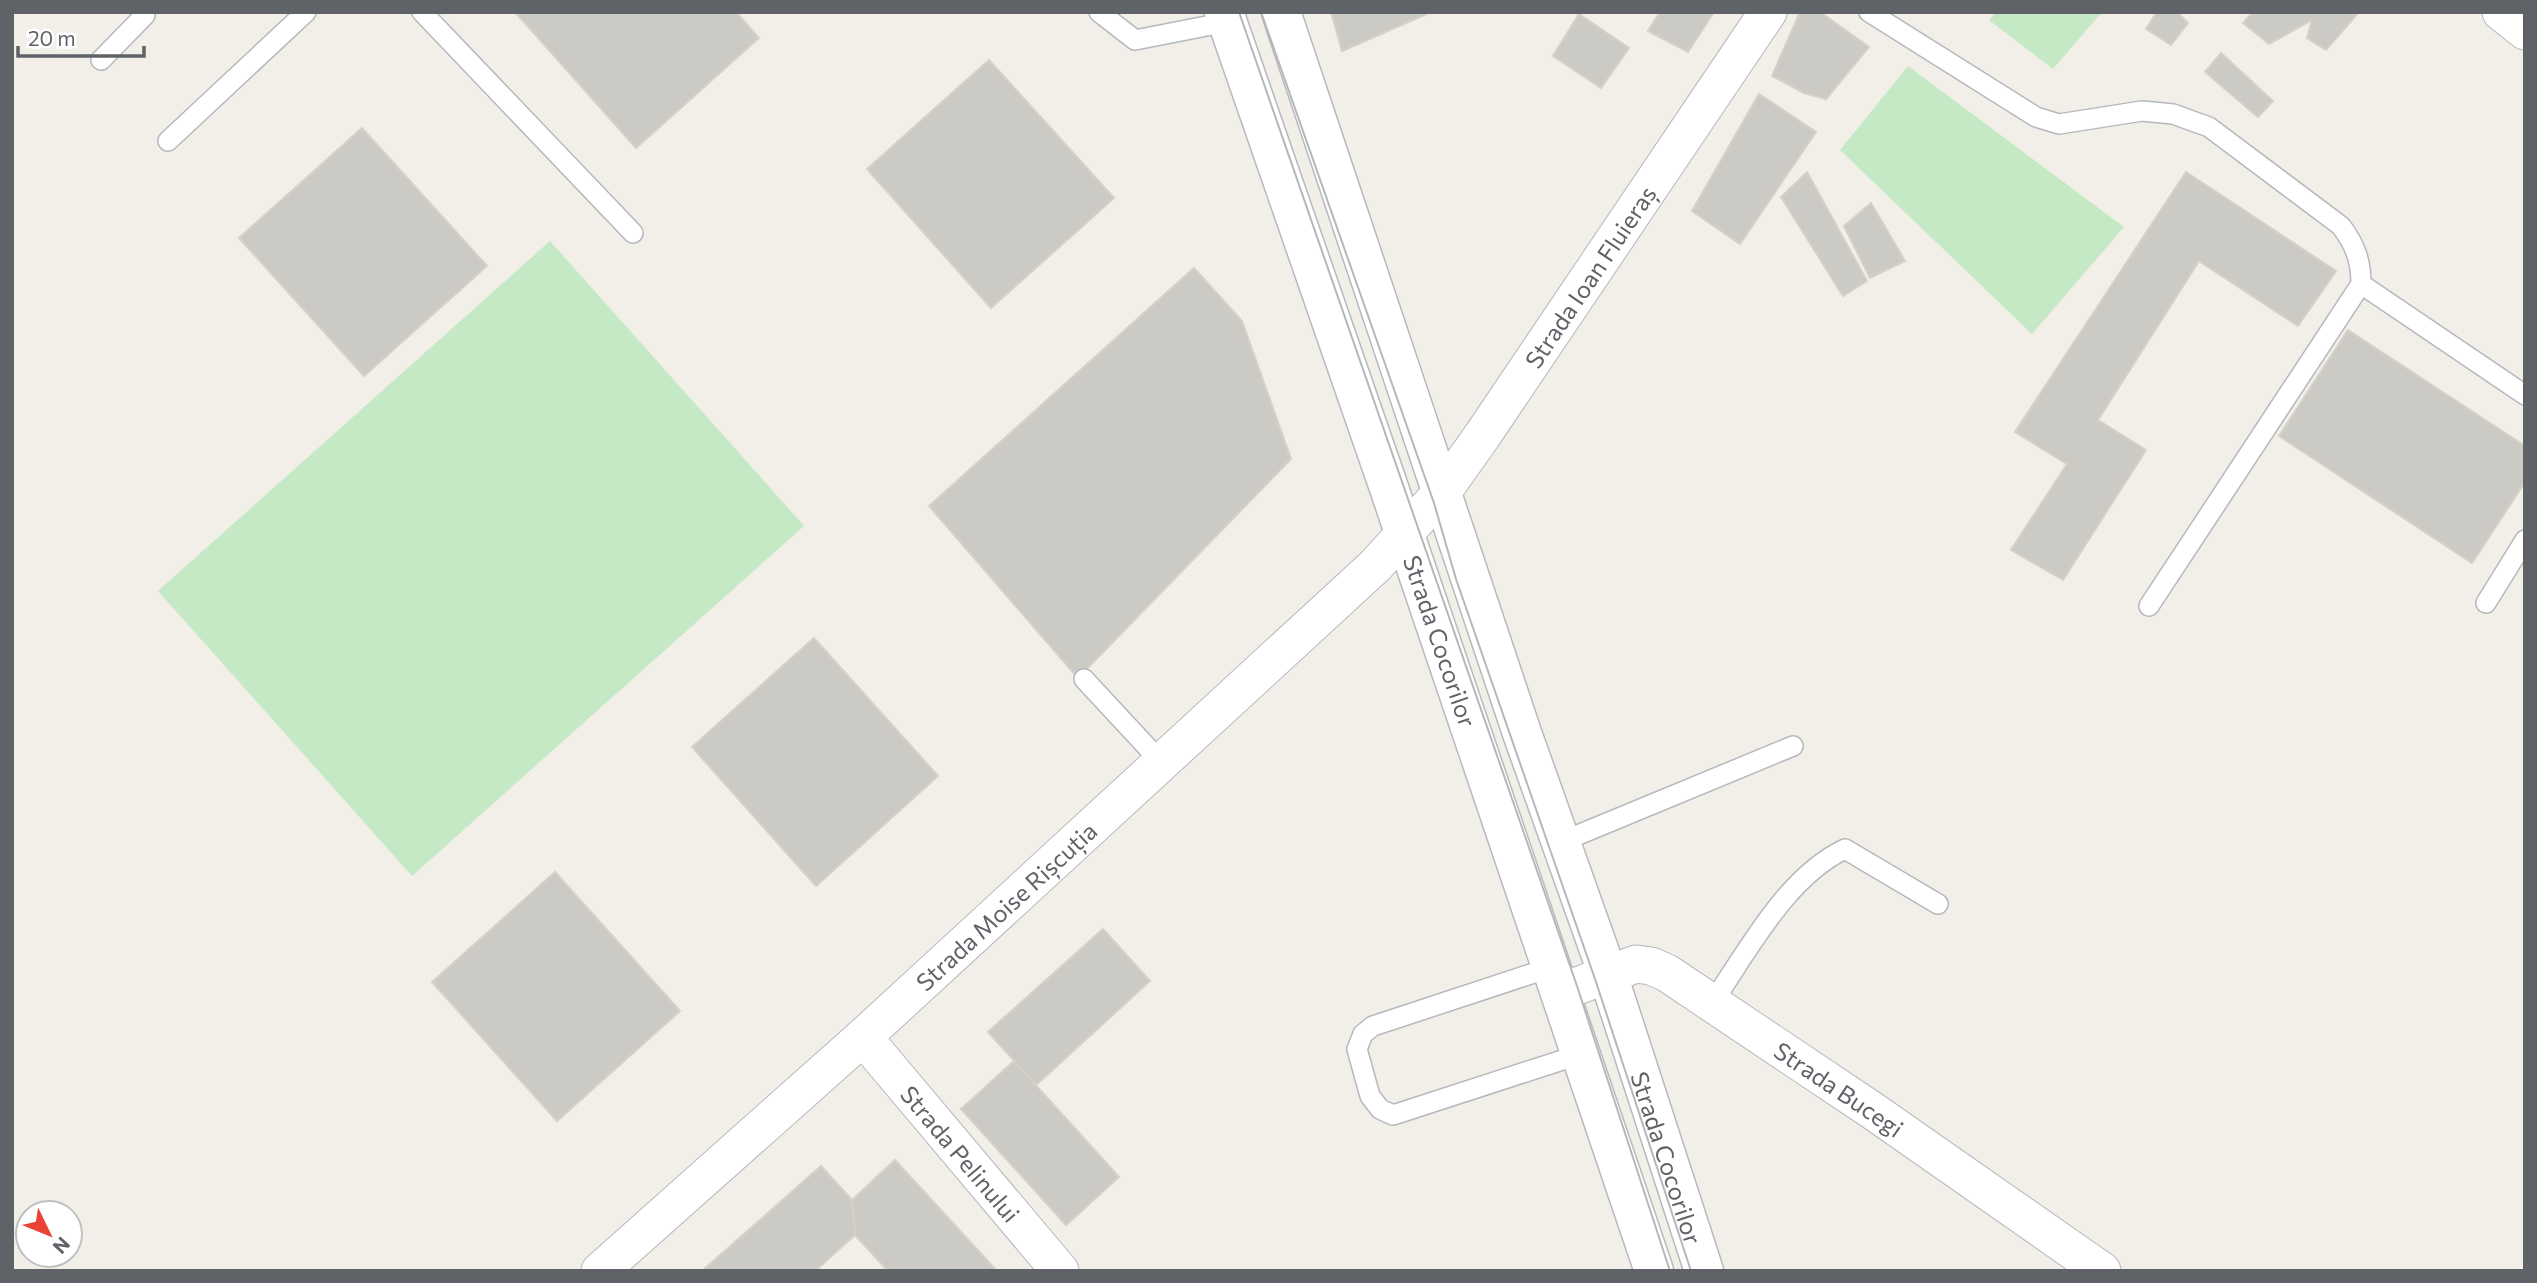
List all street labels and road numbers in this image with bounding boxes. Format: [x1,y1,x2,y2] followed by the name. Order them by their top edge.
[1518,180,1663,373] street label: Strada Ioan Fluieraș
[1398,551,1483,731] street label: Strada Cocorilor
[909,815,1102,996] street label: Strada Moise Rișcuția
[1769,1035,1909,1142] street label: Strada Bucegi
[1626,1068,1709,1248] street label: Strada Cocorilor
[895,1079,1026,1227] street label: Strada Pelinului

